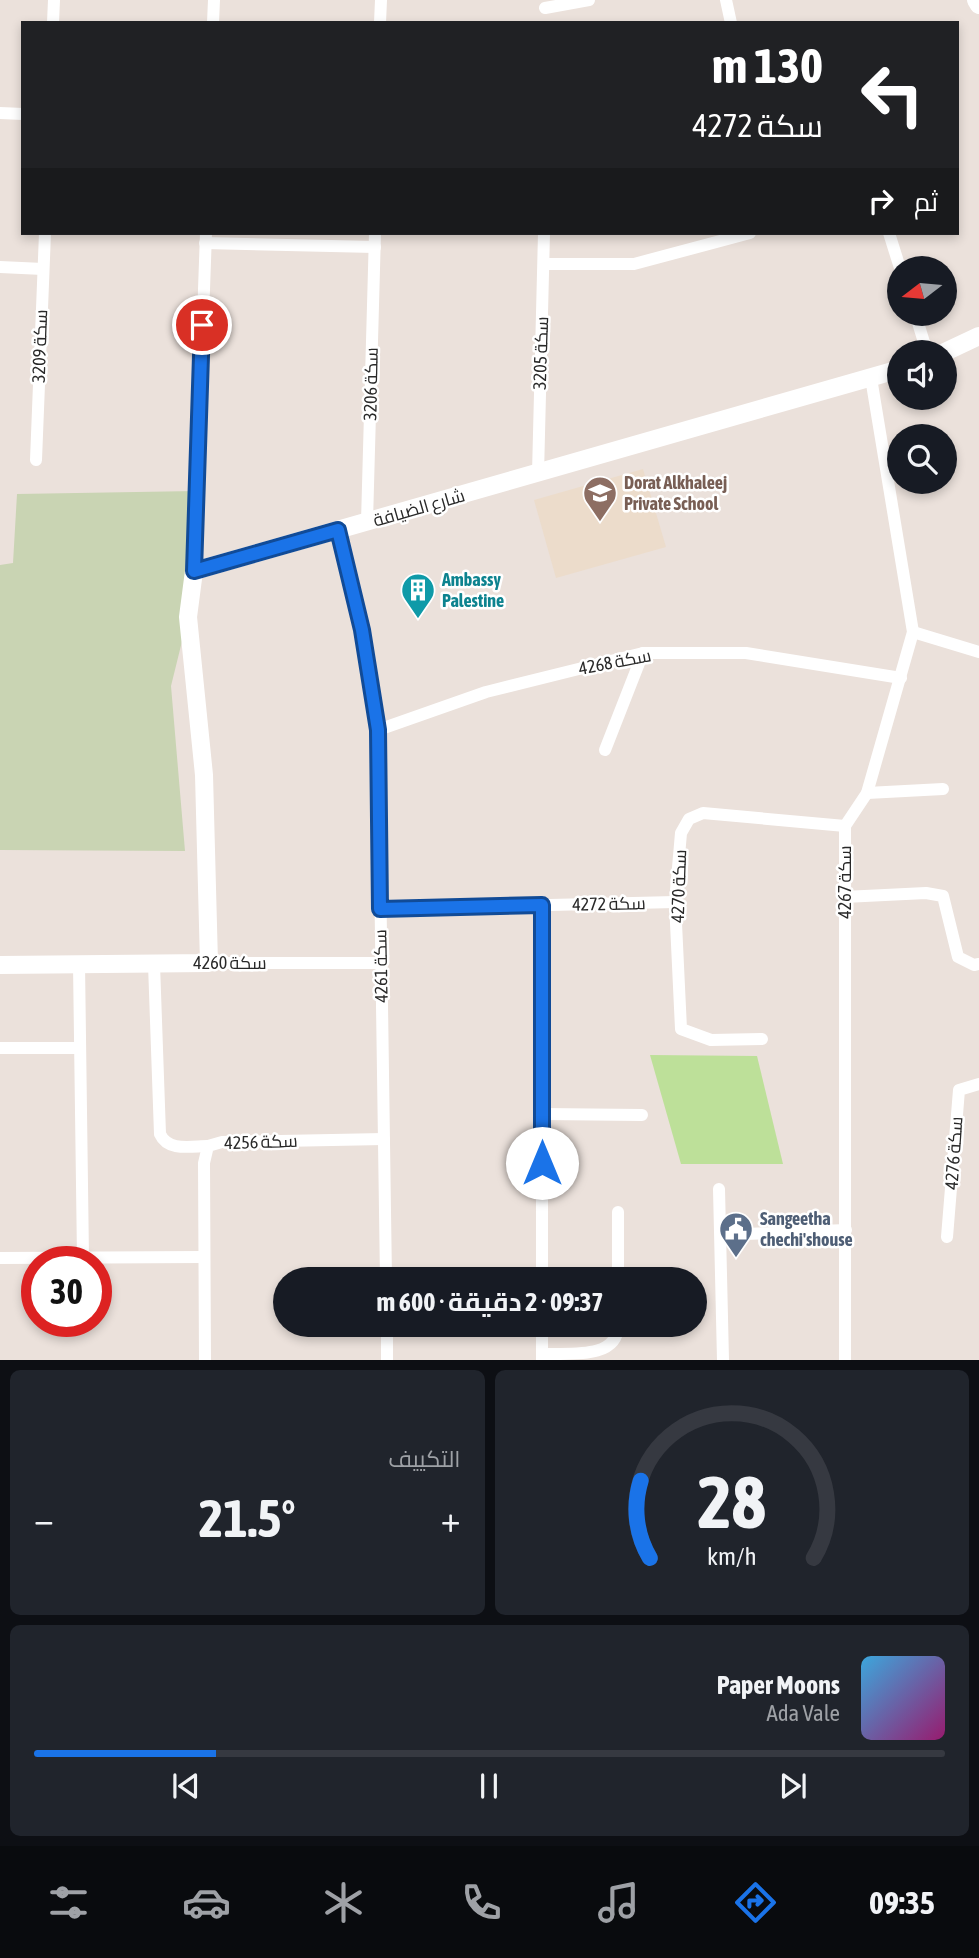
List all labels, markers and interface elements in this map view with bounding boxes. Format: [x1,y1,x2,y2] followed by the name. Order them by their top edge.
[712,37,823,93] text: 130 m
[847,49,938,140] icon: left
[692,107,823,144] text: سكة 4272
[862,182,900,220] icon: right
[914,187,938,217] text: ثم
[887,256,957,326] north arrow
[887,256,957,494] map controls
[172,295,232,355] pin
[183,306,221,344] icon: arrive
[28,309,51,383] street label: سكة 3209
[529,316,552,390] street label: سكة 3205
[887,340,957,410] button: sound
[359,347,382,421] street label: سكة 3206
[887,424,957,494] button: search
[624,472,727,514] place label: Dorat Alkhaleej Private School
[581,474,619,523] school or university icon: Dorat Alkhaleej Private School
[371,484,468,533] street label: شارع الضيافة
[441,569,504,611] place label: Ambassy Palestine
[399,571,437,620] building icon: Ambassy Palestine
[577,644,653,679] street label: سكة 4268
[834,845,855,919] street label: سكة 4267
[667,849,690,923] street label: سكة 4270
[572,892,646,915] street label: سكة 4272
[369,929,392,1003] street label: سكة 4261
[193,952,267,973] street label: سكة 4260
[940,1116,967,1190] street label: سكة 4276
[505,1126,579,1200] position arrow
[224,1130,298,1153] street label: سكة 4256
[760,1208,853,1250] place label: Sangeetha chechi'shouse
[717,1210,755,1259] public building icon: Sangeetha chechi'shouse
[21,1246,112,1337] speed limit sign: 30
[376,1287,604,1317] text: 09:37 · 2 دقيقة · 600 m
[388,1446,461,1472] text: التكييف
[698,1461,766,1544] text: 28
[199,1488,296,1548] text: 21.5°
[34,1497,54,1540] text: −
[441,1497,461,1540] text: +
[707,1542,757,1570] text: km/h
[717,1670,840,1700] text: Paper Moons
[766,1700,840,1726] text: Ada Vale
[167,1767,205,1805] icon: previous
[470,1767,508,1805] icon: pause
[774,1767,812,1805] icon: next
[44,1878,93,1927] icon: filters
[182,1878,231,1927] icon: car
[319,1878,368,1927] icon: climate
[457,1878,506,1927] icon: phone
[594,1878,643,1927] icon: music
[731,1878,780,1927] icon: directions
[869,1884,935,1921] text: 09:35

